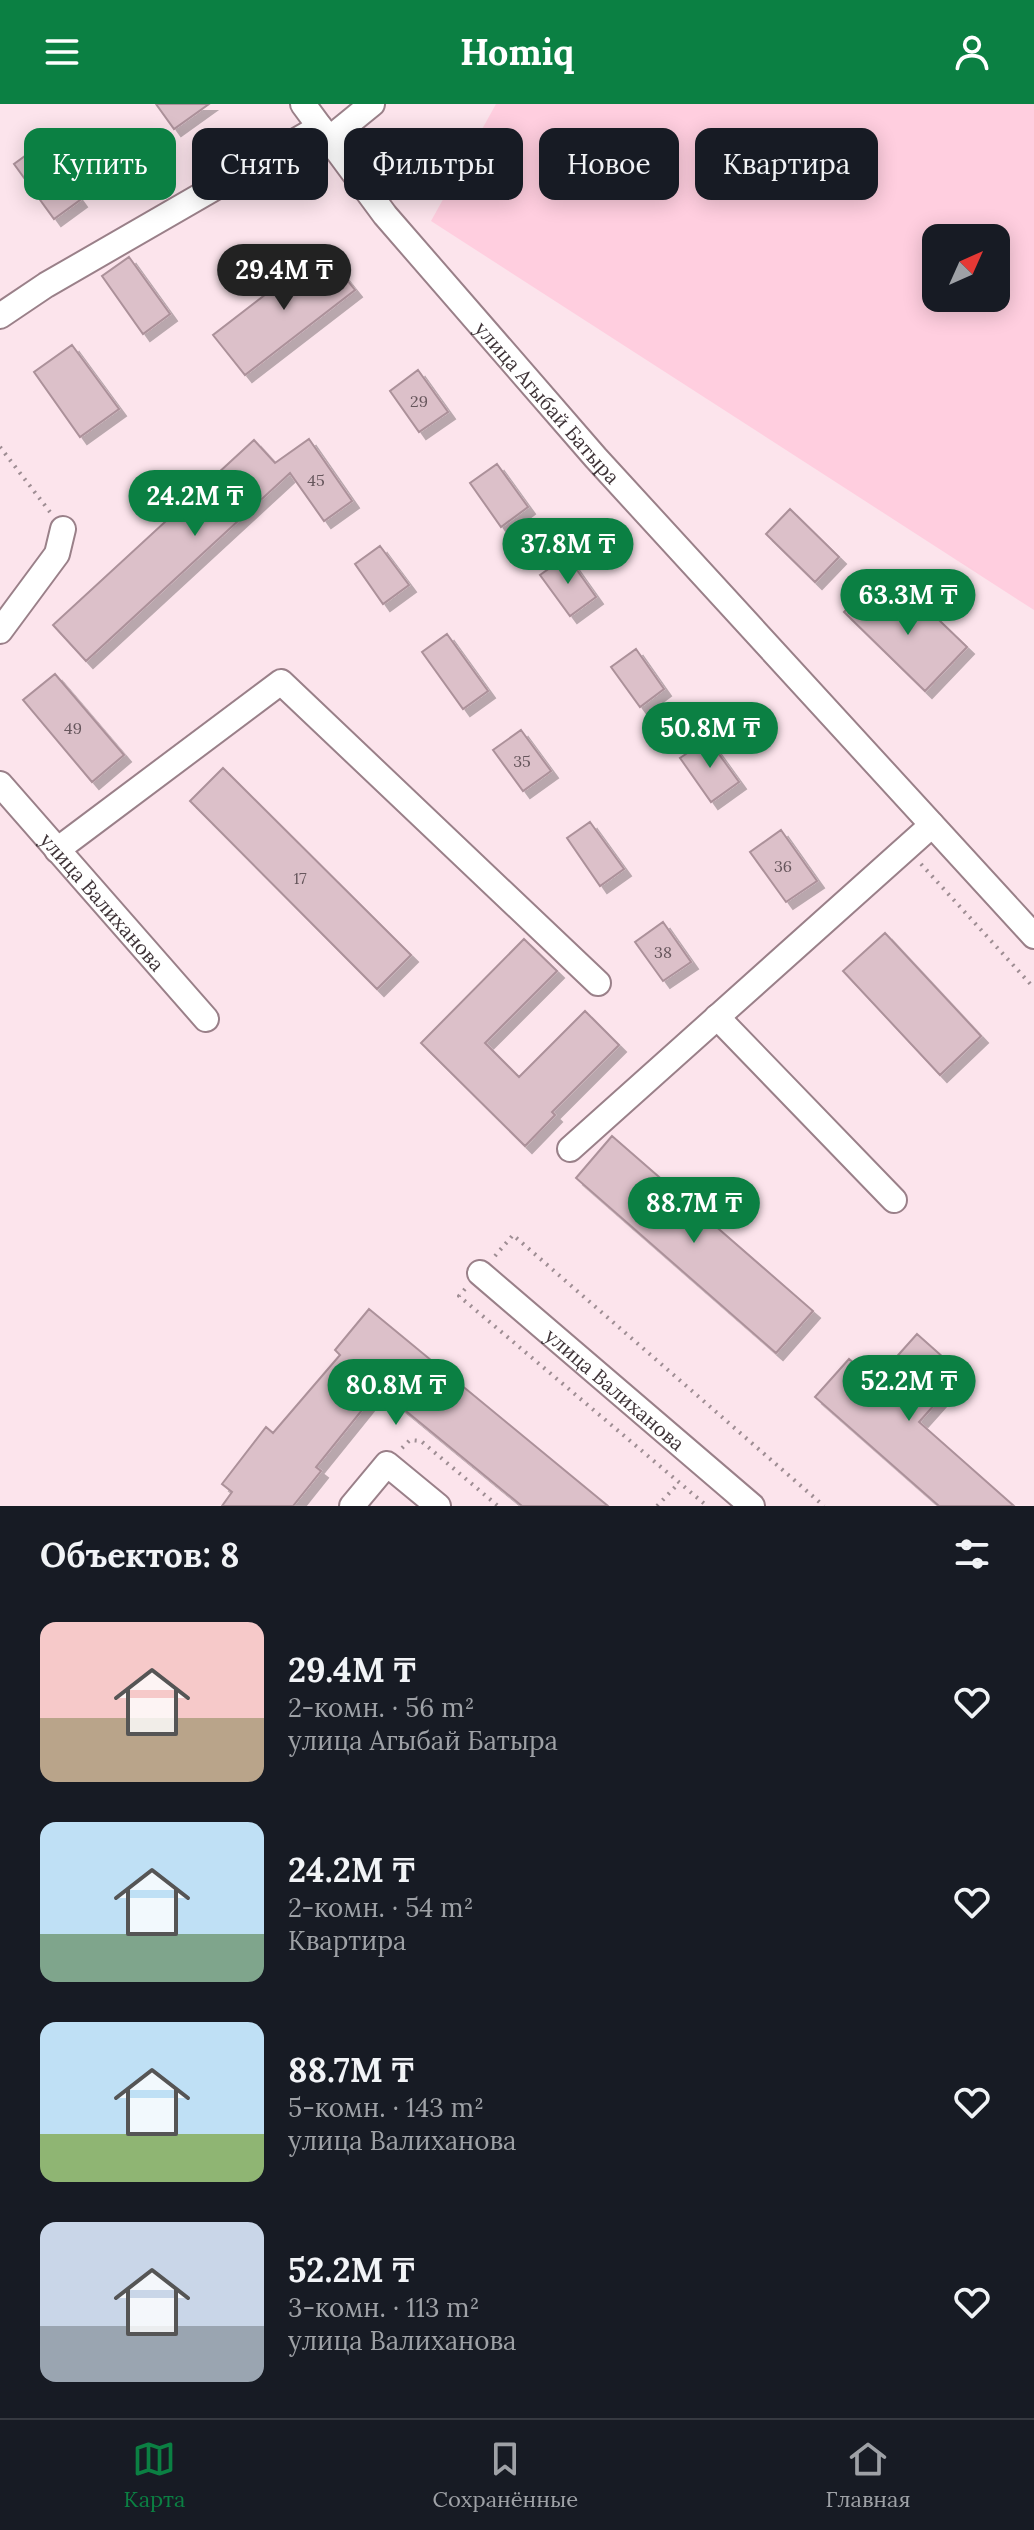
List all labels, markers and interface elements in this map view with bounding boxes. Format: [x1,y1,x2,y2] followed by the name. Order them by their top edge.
[460,29,574,75] text: Homiq
[40,30,84,74] icon: menu
[950,30,994,74] icon: person
[24,128,176,200] chip: Купить
[192,128,328,200] chip: Снять
[344,128,523,200] chip: Фильтры
[539,128,679,200] chip: Новое
[695,128,878,200] chip: Квартира
[922,224,1010,312] north arrow
[922,224,1010,312] map controls
[210,244,358,312] pin: 29.4M ₸
[235,253,333,286] text: 29.4M ₸
[470,316,626,489] street label: улица Агыбай Батыра
[410,391,428,411] house number: 29
[121,470,269,538] pin: 24.2M ₸
[307,470,325,490] house number: 45
[146,479,244,512] text: 24.2M ₸
[494,518,642,586] pin: 37.8M ₸
[520,527,616,560] text: 37.8M ₸
[834,569,982,637] pin: 63.3M ₸
[858,578,958,611] text: 63.3M ₸
[636,702,784,770] pin: 50.8M ₸
[660,711,760,744] text: 50.8M ₸
[64,718,82,738] house number: 49
[513,751,531,771] house number: 35
[35,827,170,976] street label: улица Валиханова
[774,856,792,876] house number: 36
[293,868,307,888] house number: 17
[654,942,672,962] house number: 38
[620,1177,768,1245] pin: 88.7M ₸
[646,1186,742,1219] text: 88.7M ₸
[540,1322,690,1455] street label: улица Валиханова
[835,1355,983,1423] pin: 52.2M ₸
[322,1359,470,1427] pin: 80.8M ₸
[861,1364,957,1397] text: 52.2M ₸
[346,1368,446,1401] text: 80.8M ₸
[950,1532,994,1576] icon: filters
[40,1533,239,1576] text: Объектов: 8
[288,1648,416,1691] text: 29.4M ₸
[104,1654,200,1750] icon: home
[950,1680,994,1724] icon: heart
[288,1691,474,1724] text: 2-комн. · 56 m²
[288,1724,558,1757] text: улица Агыбай Батыра
[288,1848,415,1891] text: 24.2M ₸
[104,1854,200,1950] icon: home
[950,1880,994,1924] icon: heart
[288,1891,473,1924] text: 2-комн. · 54 m²
[288,1924,406,1957] text: Квартира
[288,2048,414,2091] text: 88.7M ₸
[104,2054,200,2150] icon: home
[950,2080,994,2124] icon: heart
[288,2091,484,2124] text: 5-комн. · 143 m²
[288,2124,516,2157] text: улица Валиханова
[288,2248,415,2291] text: 52.2M ₸
[104,2254,200,2350] icon: home
[950,2280,994,2324] icon: heart
[288,2291,480,2324] text: 3-комн. · 113 m²
[288,2324,516,2357] text: улица Валиханова
[124,2437,185,2513] tab: Карта
[433,2437,578,2513] tab: Сохранённые
[825,2437,910,2513] tab: Главная

